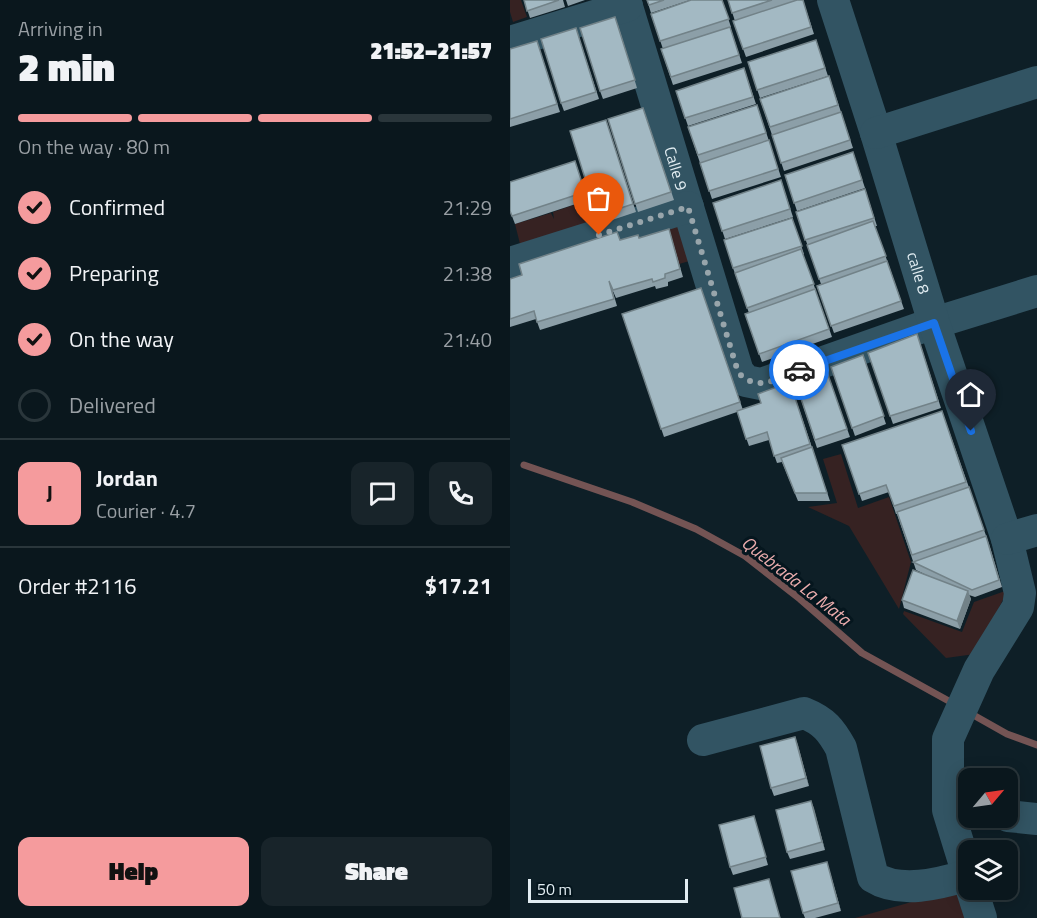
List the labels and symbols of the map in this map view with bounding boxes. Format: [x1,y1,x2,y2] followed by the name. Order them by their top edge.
[658,144,694,193] street label: Calle 9
[573,173,624,235] pin
[901,249,936,297] street label: calle 8
[769,340,829,400] courier
[945,369,996,431] pin
[736,529,858,633] water label: Quebrada La Mata
[958,768,1018,828] north arrow
[528,876,688,904] scale bar

